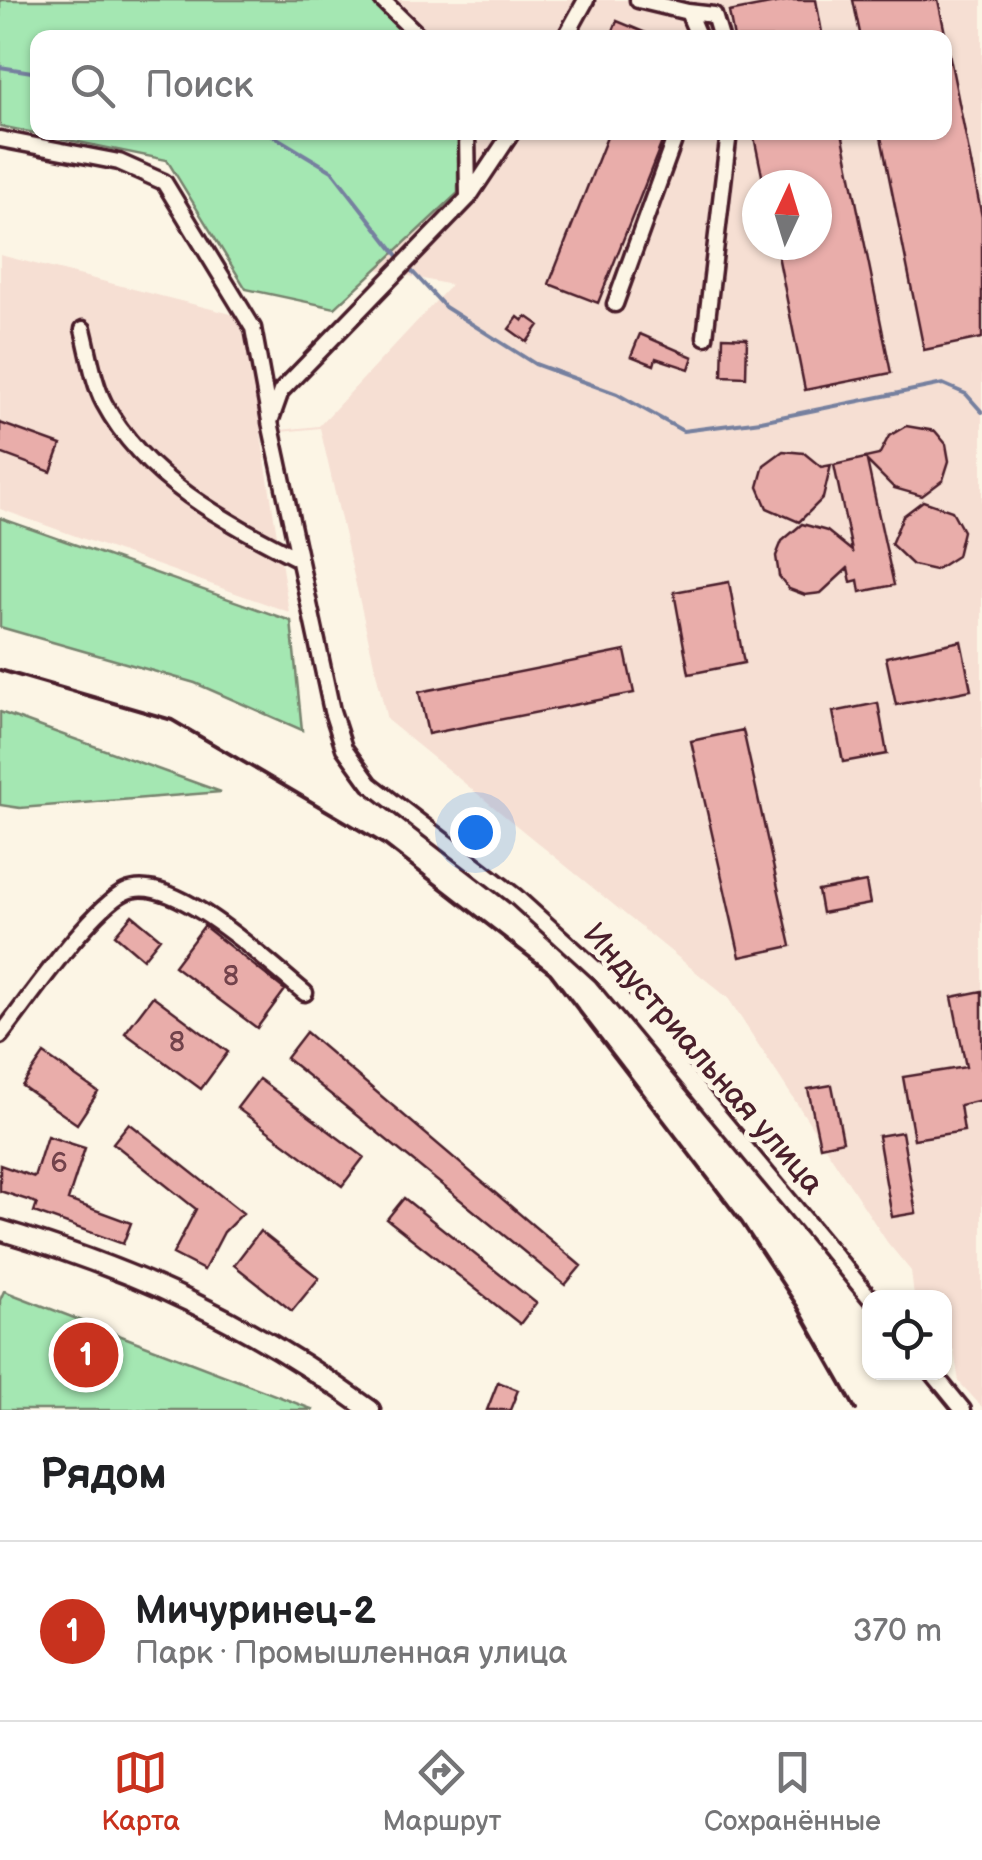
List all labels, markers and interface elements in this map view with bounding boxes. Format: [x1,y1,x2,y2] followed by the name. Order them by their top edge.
[30,30,952,140] search box
[65,58,120,113] icon: search
[145,63,253,108] text: Поиск
[742,170,832,260] north arrow
[450,807,501,858] your location
[574,915,832,1203] street label: Индустриальная улица
[223,960,239,993] house number: 8
[169,1026,185,1059] house number: 8
[50,1147,68,1180] house number: 6
[862,1290,952,1380] map controls
[862,1290,952,1380] button: locate
[54,1318,118,1392] pin: 1
[40,1450,167,1501] text: Рядом
[135,1589,376,1634] text: Мичуринец-2
[66,1612,79,1651] text: 1
[853,1612,942,1651] text: 370 m
[135,1634,567,1673] text: Парк · Промышленная улица
[101,1745,180,1838] tab: Карта
[382,1745,502,1838] tab: Маршрут
[704,1745,881,1838] tab: Сохранённые

